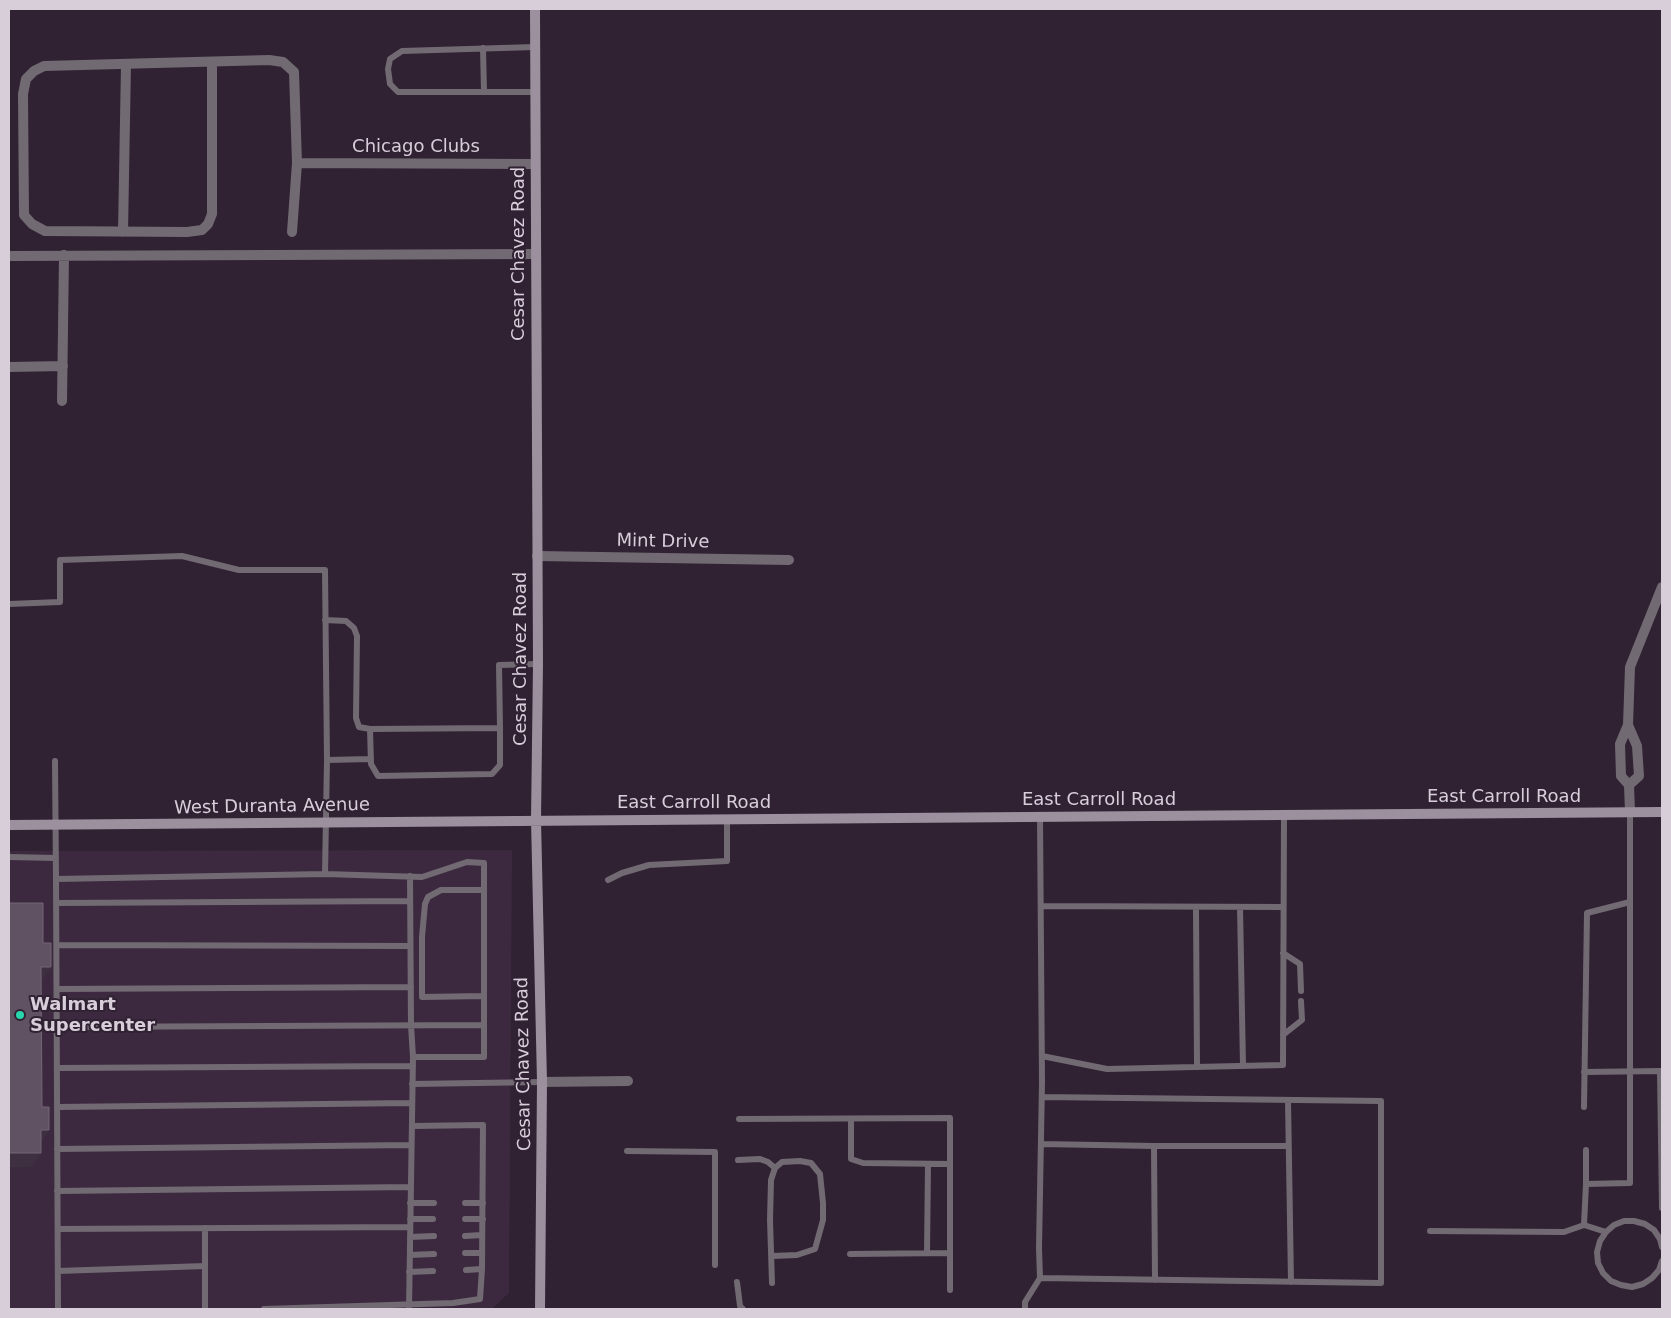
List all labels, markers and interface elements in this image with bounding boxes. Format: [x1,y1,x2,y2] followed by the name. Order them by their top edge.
[352,136,480,158] street label: Chicago Clubs
[508,167,530,341] street label: Cesar Chavez Road
[616,530,710,554] street label: Mint Drive
[510,572,532,746] street label: Cesar Chavez Road
[1427,786,1581,808] street label: East Carroll Road
[1022,789,1176,811] street label: East Carroll Road
[617,792,771,814] street label: East Carroll Road
[174,794,370,820] street label: West Duranta Avenue
[512,977,536,1151] street label: Cesar Chavez Road
[30,994,155,1036] place label: Walmart Supercenter
[14,1009,26,1021] marker: Walmart Supercenter

